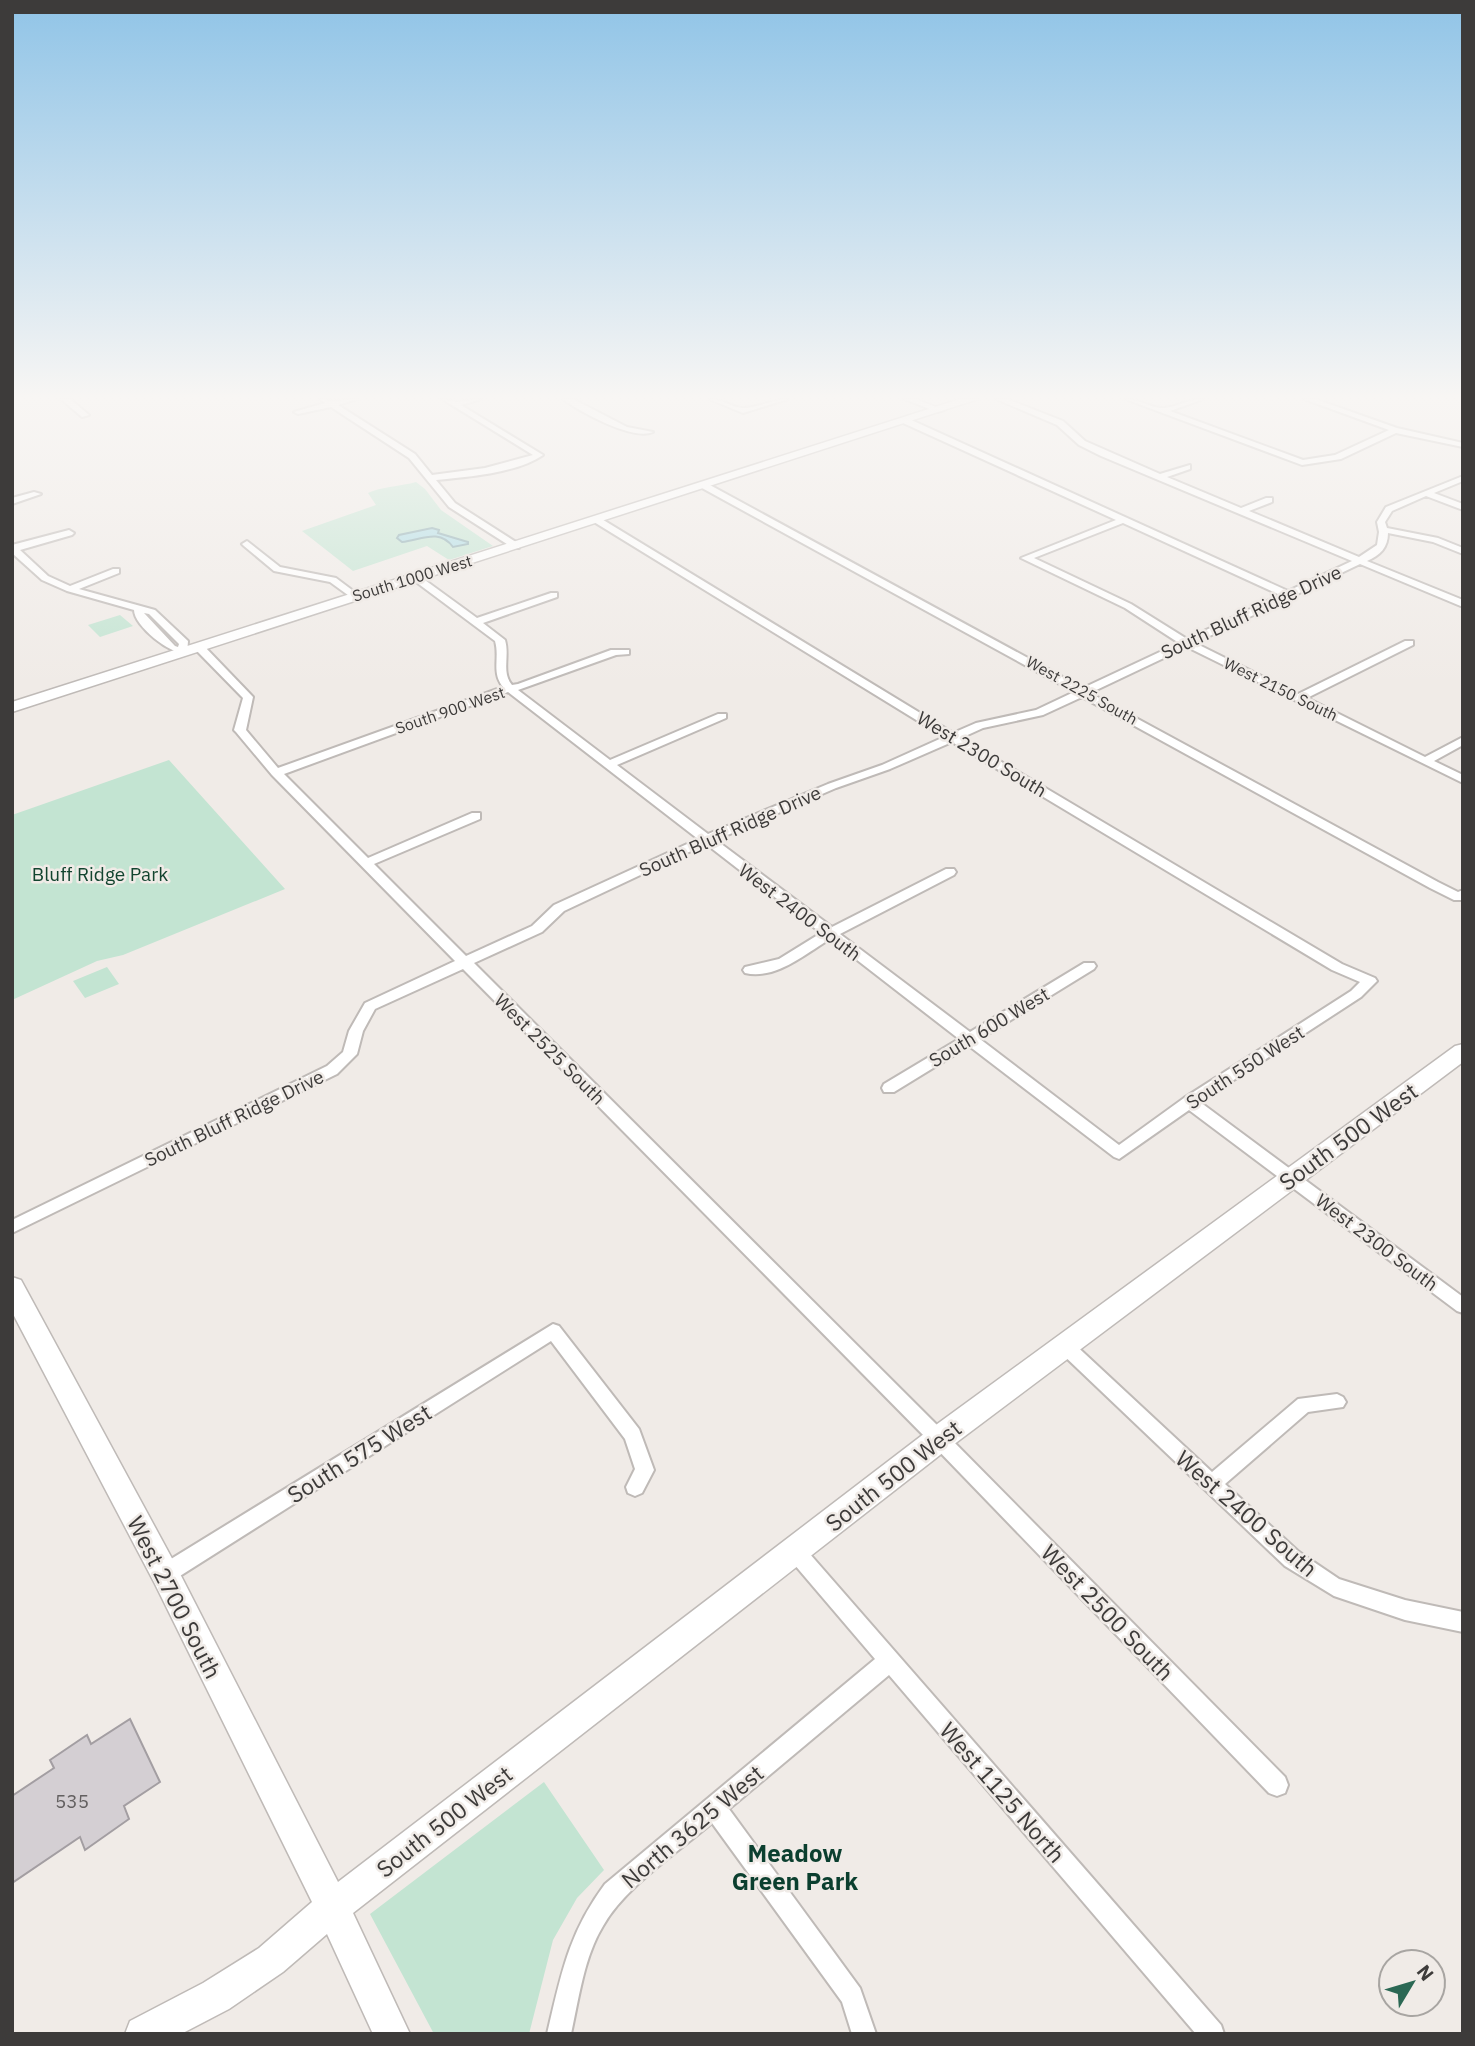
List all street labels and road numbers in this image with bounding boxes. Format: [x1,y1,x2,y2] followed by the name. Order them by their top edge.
[350,550,474,606] street label: South 1000 West
[1157,560,1345,664] street label: South Bluff Ridge Drive
[1023,651,1141,729] street label: West 2225 South
[1221,653,1341,725] street label: West 2150 South
[393,682,507,738] street label: South 900 West
[913,706,1051,802] street label: West 2300 South
[635,780,825,882] street label: South Bluff Ridge Drive
[734,858,866,966] street label: West 2400 South
[925,982,1053,1072] street label: South 600 West
[489,988,611,1110] street label: West 2525 South
[1181,1020,1309,1114] street label: South 550 West
[140,1064,328,1172] street label: South Bluff Ridge Drive
[1273,1075,1423,1197] street label: South 500 West
[1311,1188,1443,1296] street label: West 2300 South
[281,1397,437,1509] street label: South 575 West
[819,1413,967,1537] street label: South 500 West
[1170,1443,1324,1583] street label: West 2400 South
[121,1511,229,1683] street label: West 2700 South
[1035,1537,1181,1687] street label: West 2500 South
[934,1715,1072,1869] street label: West 1125 North
[615,1758,769,1894] street label: North 3625 West
[370,1759,518,1883] street label: South 500 West

